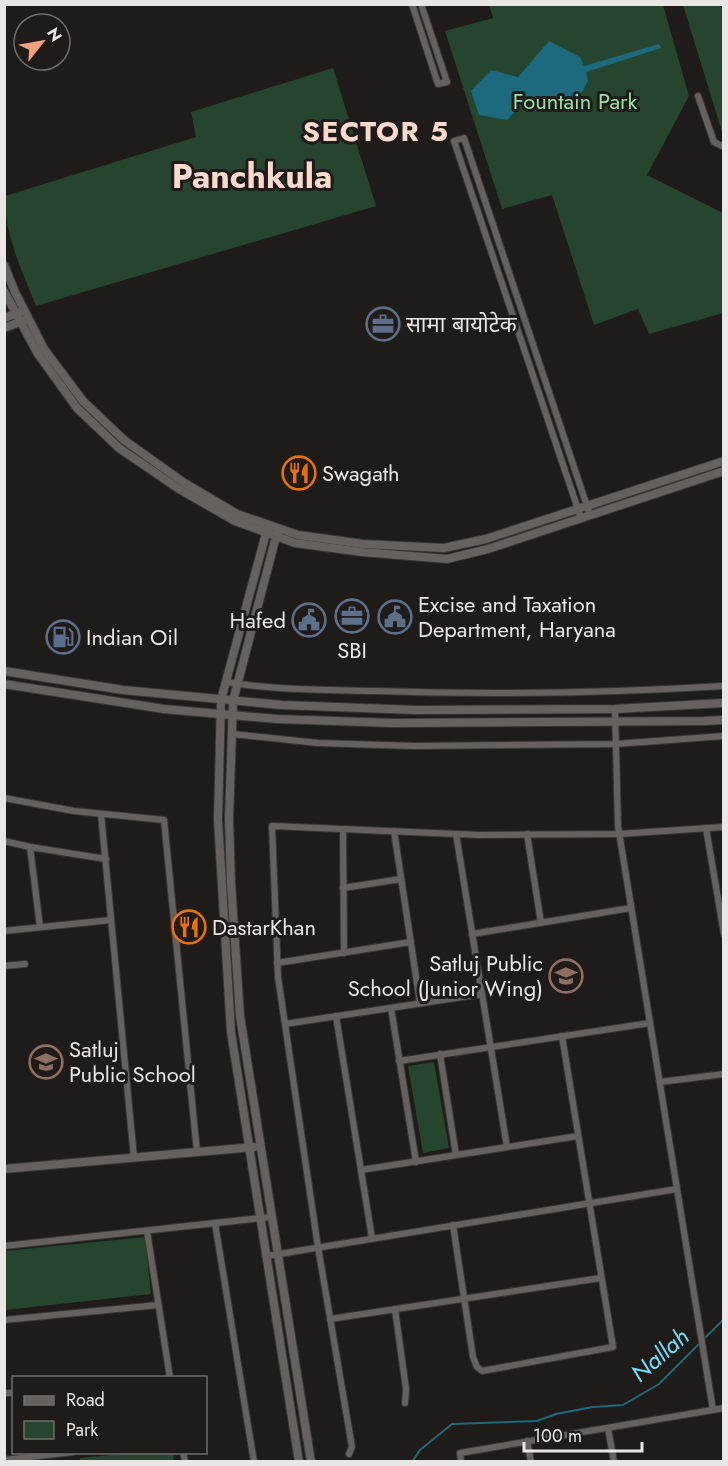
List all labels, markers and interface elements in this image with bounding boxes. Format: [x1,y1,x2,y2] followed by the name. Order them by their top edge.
[12,12,72,72] north arrow
[41,23,68,46] text: N
[513,85,638,117] park label: Fountain Park
[302,111,450,152] district label: SECTOR 5
[172,152,332,201] district label: Panchkula
[365,306,401,342] office icon: सामा बायोटेक
[406,308,518,340] place label: सामा बायोटेक
[281,455,317,491] restaurant icon: Swagath
[322,457,400,489] place label: Swagath
[418,588,616,645] place label: Excise and Taxation Department, Haryana
[334,598,370,634] office icon: SBI
[377,599,413,635] public building icon: Excise and Taxation Department, Haryana
[291,602,327,638] public building icon: Hafed
[230,604,286,636] place label: Hafed
[45,619,81,655] fuel station icon: Indian Oil
[86,621,178,653] place label: Indian Oil
[337,634,367,666] place label: SBI
[171,909,207,945] restaurant icon: DastarKhan
[212,911,316,943] place label: DastarKhan
[348,947,543,1004] place label: Satluj Public School (Junior Wing)
[548,958,584,994] school or university icon: Satluj Public School (Junior Wing)
[69,1033,196,1090] place label: Satluj Public School
[28,1044,64,1080] school or university icon: Satluj Public School
[623,1319,697,1390] water label: Nallah
[12,1376,207,1454] legend
[66,1387,105,1413] text: Road
[524,1415,642,1453] scale bar
[66,1417,98,1443] text: Park
[533,1423,582,1449] text: 100 m

